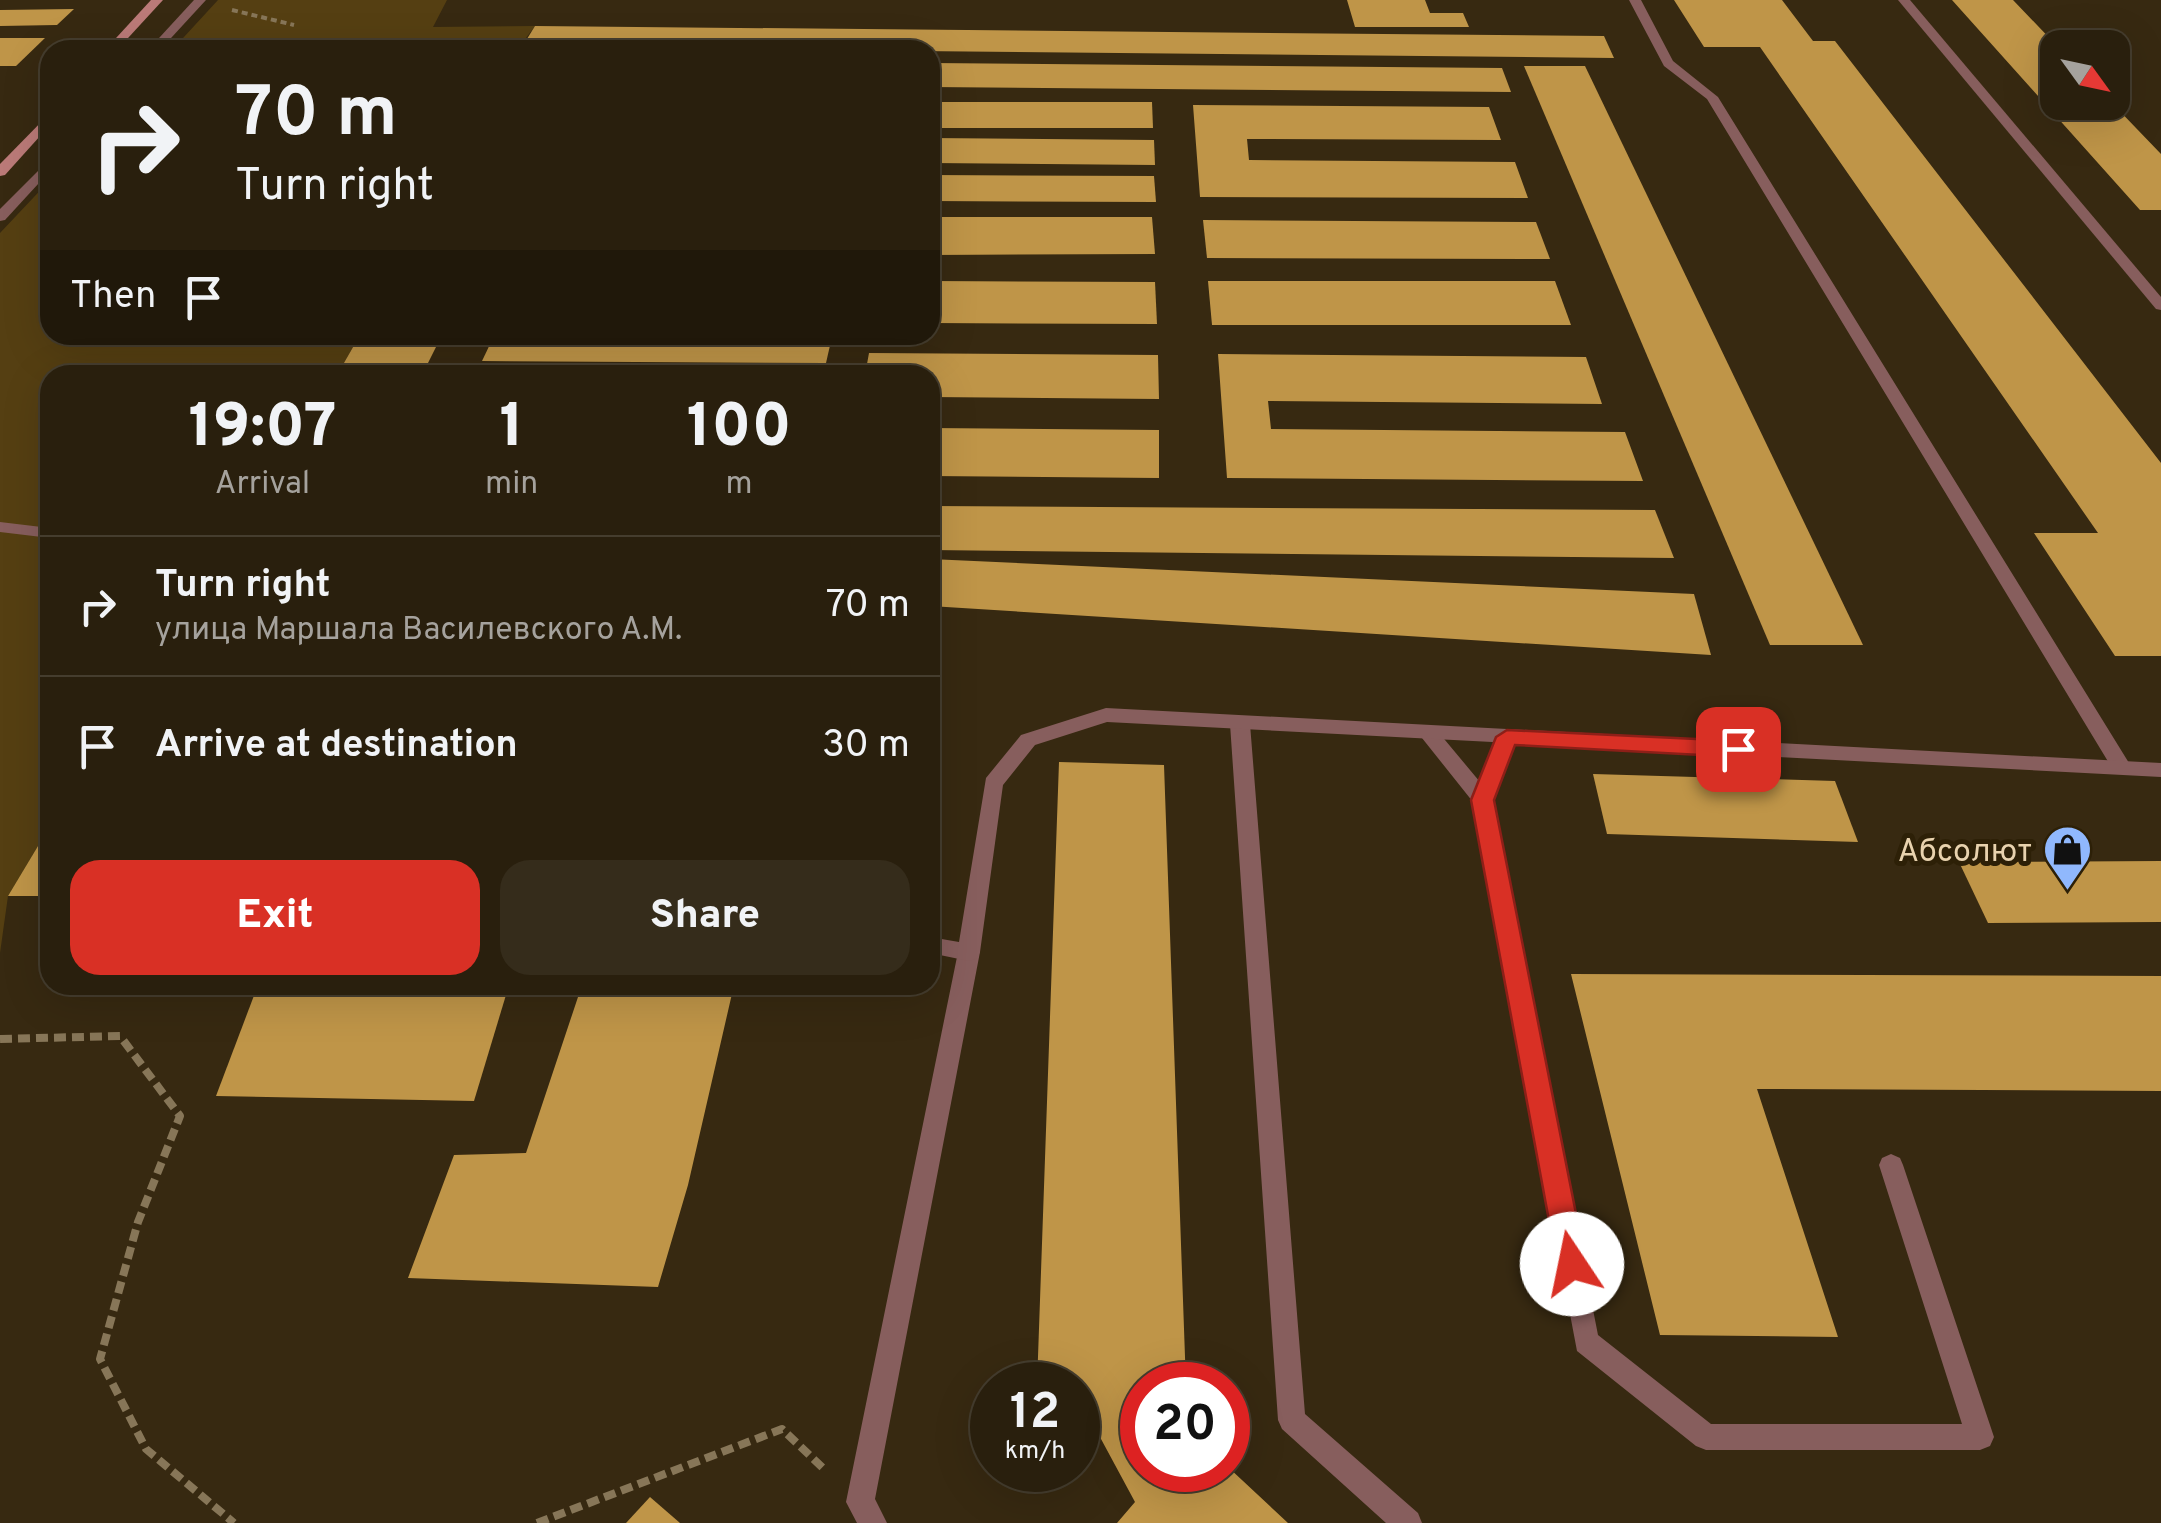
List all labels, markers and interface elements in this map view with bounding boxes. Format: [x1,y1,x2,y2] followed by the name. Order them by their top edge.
[2040,30,2130,120] north arrow
[2040,30,2130,120] map controls
[235,72,398,161] text: 70 m
[70,80,200,210] icon: right
[235,159,434,216] text: Turn right
[176,270,231,325] icon: arrive
[70,273,156,322] text: Then
[189,392,337,468] text: 19:07
[499,392,524,468] text: 1
[687,392,791,468] text: 100
[215,465,310,505] text: Arrival
[485,465,538,505] text: min
[726,465,753,505] text: m
[155,562,330,611] text: Turn right
[70,579,125,634] icon: right
[826,582,910,631] text: 70 m
[155,611,682,651] text: улица Маршала Василевского А.М.
[1696,707,1781,792] pin
[70,719,125,774] icon: arrive
[155,722,518,771] text: Arrive at destination
[822,722,910,771] text: 30 m
[1711,722,1766,777] icon: arrive
[2041,824,2093,892] shop icon: Абсолют
[1898,833,2032,873] place label: Абсолют
[70,860,480,975] button: Exit
[500,860,910,975] button: Share
[1520,1212,1624,1316] position arrow
[1120,1362,1250,1492] speed limit sign: 20
[1010,1383,1060,1446] text: 12
[1005,1436,1065,1468] text: km/h

